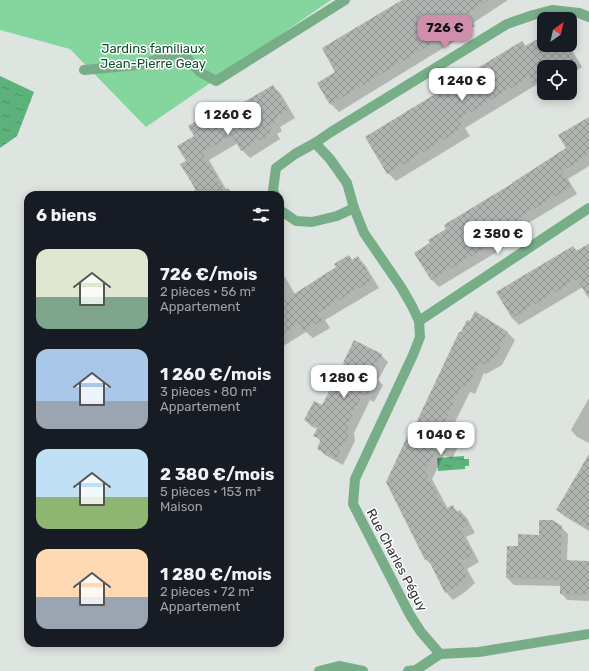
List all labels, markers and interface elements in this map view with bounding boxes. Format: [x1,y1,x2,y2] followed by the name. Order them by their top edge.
[537,12,577,52] north arrow
[537,12,577,100] map controls
[417,15,473,49] pin: 726 €
[426,20,464,35] text: 726 €
[100,41,206,71] park label: Jardins familiaux Jean-Pierre Geay
[537,60,577,100] button: locate
[425,68,499,102] pin: 1 240 €
[438,73,486,88] text: 1 240 €
[191,102,265,136] pin: 1 260 €
[204,107,252,122] text: 1 260 €
[250,204,272,226] icon: filters
[36,205,97,225] text: 6 biens
[461,221,535,255] pin: 2 380 €
[473,226,523,241] text: 2 380 €
[160,264,257,284] text: 726 €/mois
[68,265,116,313] icon: home
[160,284,255,299] text: 2 pièces · 56 m²
[160,299,240,314] text: Appartement
[160,364,271,384] text: 1 260 €/mois
[68,365,116,413] icon: home
[307,365,381,399] pin: 1 280 €
[320,370,368,385] text: 1 280 €
[160,384,257,399] text: 3 pièces · 80 m²
[160,399,240,414] text: Appartement
[404,422,478,456] pin: 1 040 €
[417,427,465,442] text: 1 040 €
[160,464,275,484] text: 2 380 €/mois
[68,465,116,513] icon: home
[160,484,261,499] text: 5 pièces · 153 m²
[160,499,203,514] text: Maison
[363,506,430,614] street label: Rue Charles Péguy
[160,564,272,584] text: 1 280 €/mois
[68,565,116,613] icon: home
[160,584,254,599] text: 2 pièces · 72 m²
[160,599,240,614] text: Appartement

